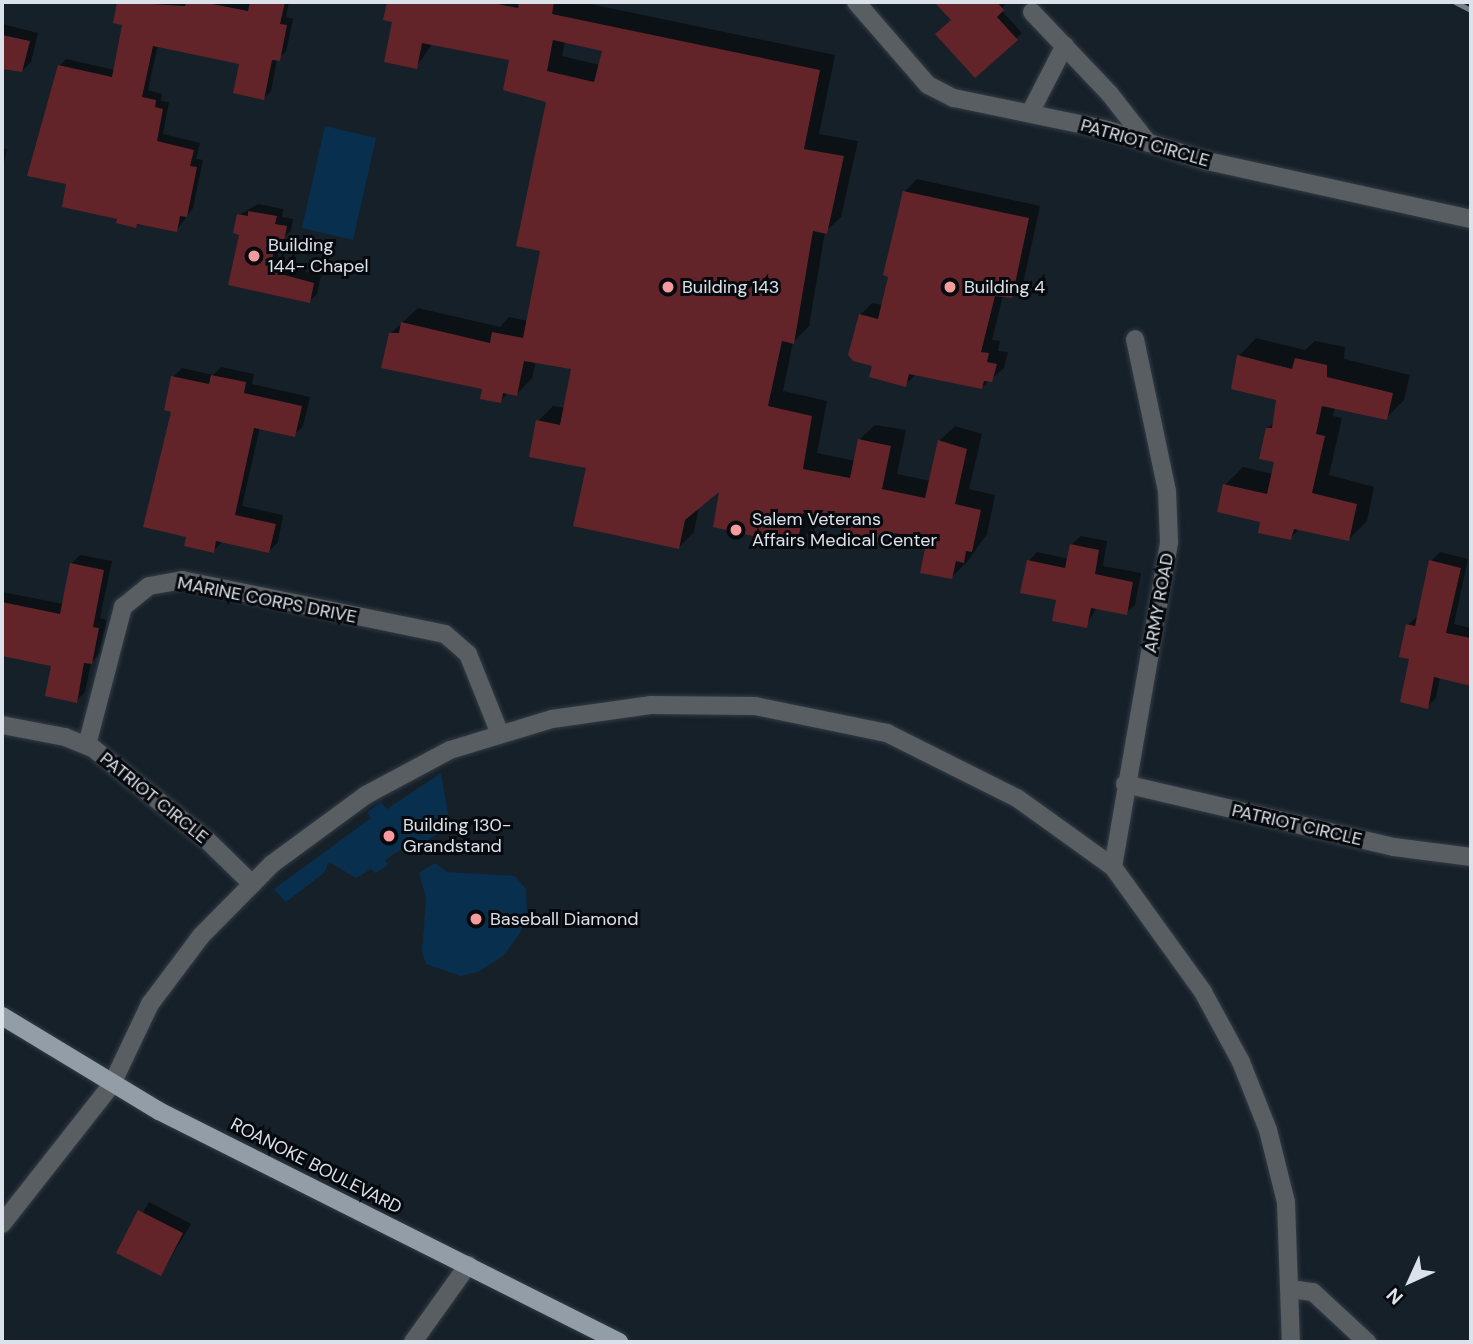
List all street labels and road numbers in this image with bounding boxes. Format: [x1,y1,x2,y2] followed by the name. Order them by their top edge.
[1078,114,1212,172] street label: PATRIOT CIRCLE
[1140,551,1178,655] street label: ARMY ROAD
[176,572,358,628] street label: MARINE CORPS DRIVE
[96,748,212,848] street label: PATRIOT CIRCLE
[1230,800,1364,850] street label: PATRIOT CIRCLE
[227,1113,405,1219] street label: ROANOKE BOULEVARD

